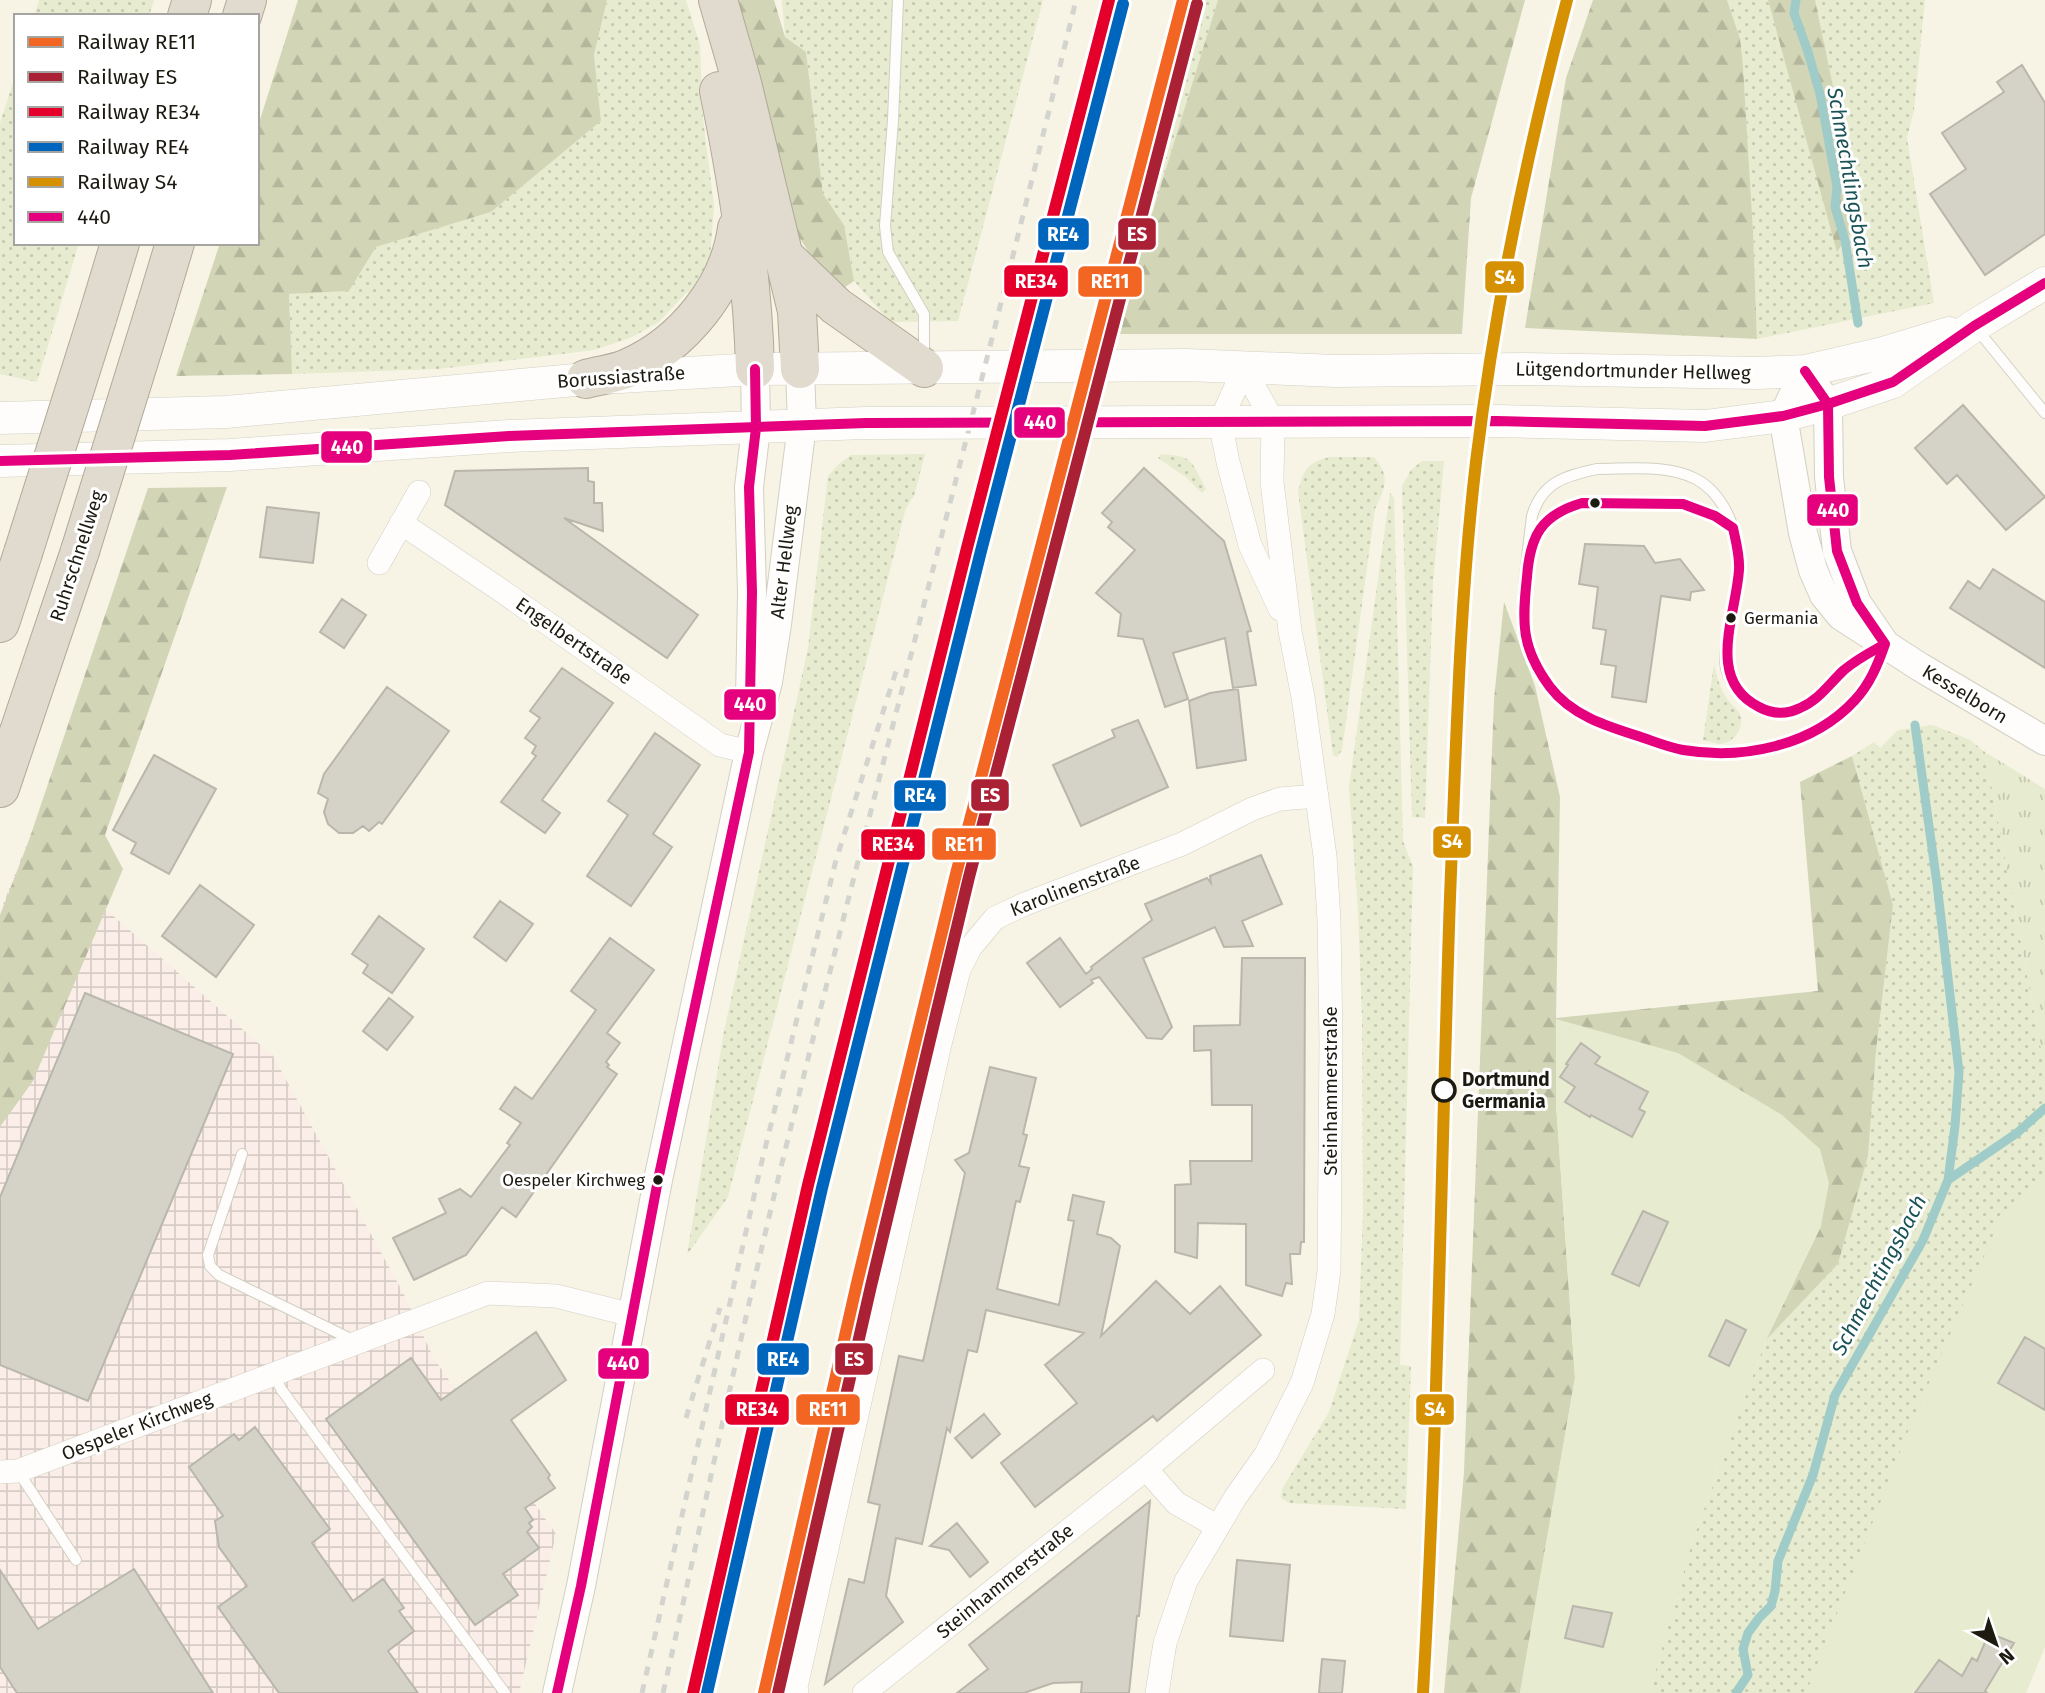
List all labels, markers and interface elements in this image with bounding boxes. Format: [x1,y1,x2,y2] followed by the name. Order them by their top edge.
[14,14,259,245] legend
[77,29,196,55] text: Railway RE11
[77,64,177,90] text: Railway ES
[1821,84,1879,271] water label: Schmechtlingsbach
[77,99,200,125] text: Railway RE34
[77,134,189,160] text: Railway RE4
[77,169,177,195] text: Railway S4
[77,204,111,230] text: 440
[1037,217,1090,251] line badge: RE4
[1117,217,1157,251] line badge: ES
[1047,223,1079,246] text: RE4
[1127,223,1147,246] text: ES
[1484,260,1525,294] line badge: S4
[1003,264,1069,298] line badge: RE34
[1077,265,1143,298] line badge: RE11
[1494,266,1516,289] text: S4
[1015,270,1057,293] text: RE34
[1091,270,1129,293] text: RE11
[1515,357,1751,385] street label: Lütgendortmunder Hellweg
[556,361,686,393] street label: Borussiastraße
[1013,406,1066,439] line badge: 440
[1024,411,1056,434] text: 440
[320,430,373,464] line badge: 440
[331,436,363,459] text: 440
[45,488,109,624] street label: Ruhrschnellweg
[1806,493,1859,527] line badge: 440
[1588,496,1602,510] unlabelled marker
[1817,499,1849,522] text: 440
[766,504,802,620] street label: Alter Hellweg
[511,592,637,690] street label: Engelbertstraße
[1744,608,1818,629] place label: Germania
[1724,611,1738,625] marker: Germania
[1918,660,2012,728] street label: Kesselborn
[723,688,777,721] line badge: 440
[734,693,766,716] text: 440
[970,778,1010,812] line badge: ES
[893,779,947,812] line badge: RE4
[904,784,936,807] text: RE4
[980,784,1000,807] text: ES
[1432,825,1472,859] line badge: S4
[931,827,997,861] line badge: RE11
[860,828,926,861] line badge: RE34
[1441,830,1463,853] text: S4
[872,833,914,856] text: RE34
[945,833,983,856] text: RE11
[1007,851,1143,921] street label: Karolinenstraße
[1319,1006,1342,1176] street label: Steinhammerstraße
[1462,1068,1550,1113] place label: Dortmund Germania
[1432,1078,1456,1102] marker: Dortmund Germania
[502,1170,645,1191] place label: Oespeler Kirchweg
[651,1173,665,1187] marker: Oespeler Kirchweg
[1825,1190,1932,1360] water label: Schmechtingsbach
[756,1342,810,1376] line badge: RE4
[834,1342,874,1376] line badge: ES
[597,1347,650,1380] line badge: 440
[767,1348,799,1371] text: RE4
[844,1348,864,1371] text: ES
[607,1352,639,1375] text: 440
[58,1387,216,1465] street label: Oespeler Kirchweg
[724,1393,790,1426] line badge: RE34
[795,1393,861,1426] line badge: RE11
[1415,1393,1455,1426] line badge: S4
[736,1398,778,1421] text: RE34
[809,1398,847,1421] text: RE11
[1424,1398,1446,1421] text: S4
[932,1519,1078,1643] street label: Steinhammerstraße
[1961,1609,2031,1679] north arrow
[1994,1644,2019,1670] text: N

